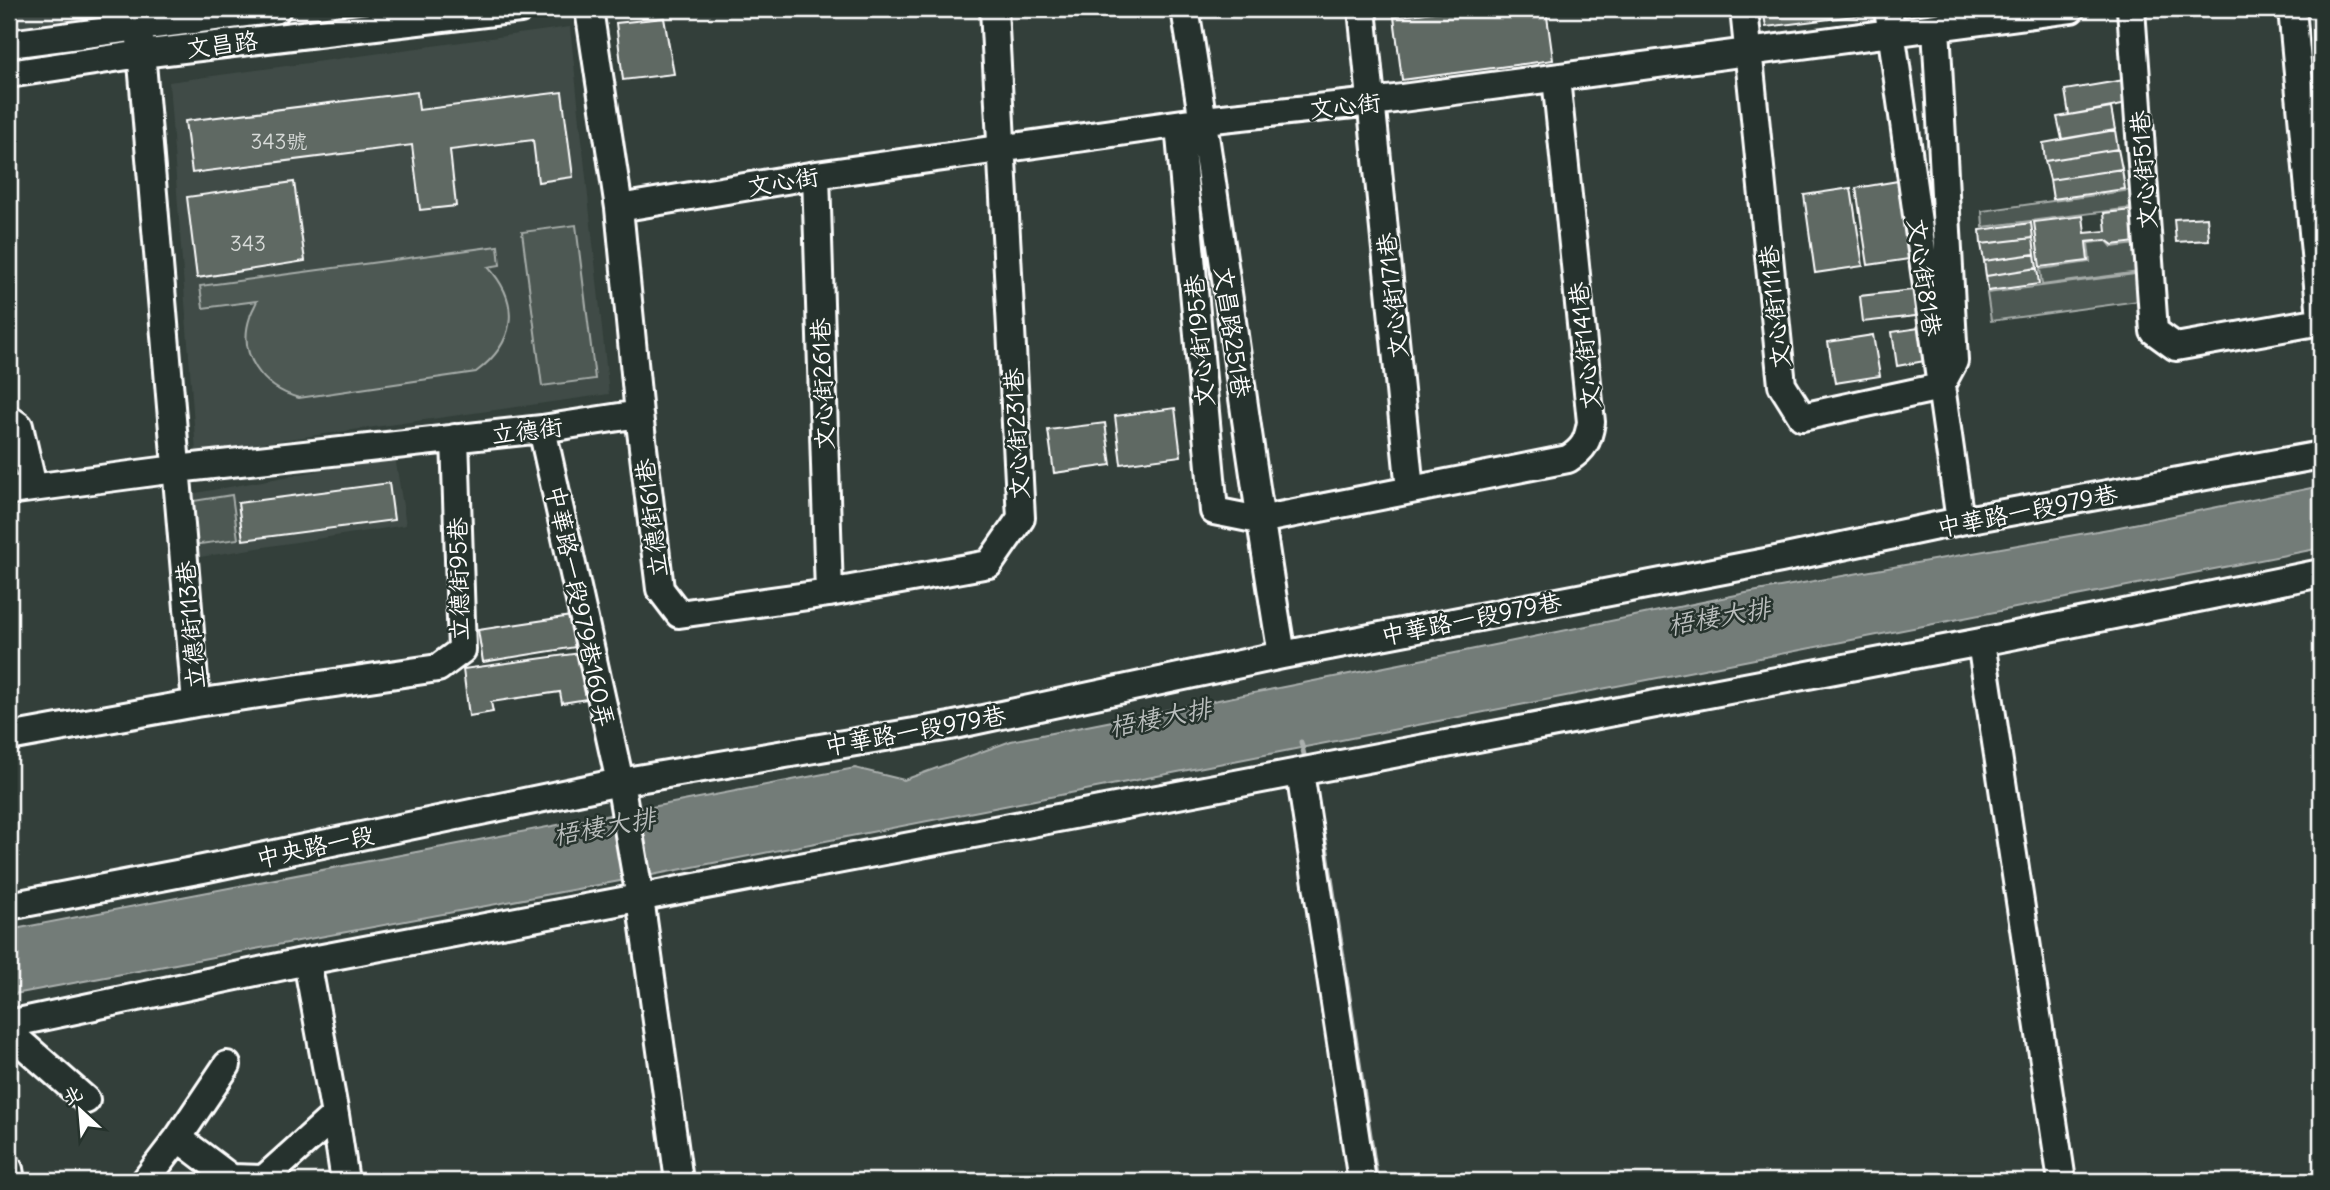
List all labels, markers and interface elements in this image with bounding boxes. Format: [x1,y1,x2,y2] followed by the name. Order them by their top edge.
[184,25,260,63] street label: 文昌路
[1308,86,1382,124] street label: 文心街
[2124,109,2162,231] street label: 文心街51巷
[251,128,308,155] house number: 343號
[745,161,821,201] street label: 文心街
[1902,216,1948,338] street label: 文心街81巷
[230,230,266,257] house number: 343
[1370,231,1414,361] street label: 文心街171巷
[1753,243,1795,371] street label: 文心街111巷
[1209,264,1257,400] street label: 文昌路251巷
[1178,273,1220,409] street label: 文心街195巷
[1562,280,1606,412] street label: 文心街141巷
[805,317,839,451] street label: 文心街261巷
[998,367,1034,501] street label: 文心街231巷
[489,411,565,449] street label: 立德街
[629,457,673,579] street label: 立德街61巷
[1934,478,2120,542] street label: 中華路一段979巷
[541,482,621,730] street label: 中華路一段979巷160弄
[442,517,474,641] street label: 立德街95巷
[169,560,211,690] street label: 立德街113巷
[1378,586,1564,650] street label: 中華路一段979巷
[1665,590,1775,641] water label: 梧棲大排
[1106,691,1216,743] water label: 梧棲大排
[822,699,1008,761] street label: 中華路一段979巷
[550,800,660,851] water label: 梧棲大排
[253,819,377,873] street label: 中央路一段
[46,1074,116,1144] north arrow
[59,1080,86,1110] text: 北

